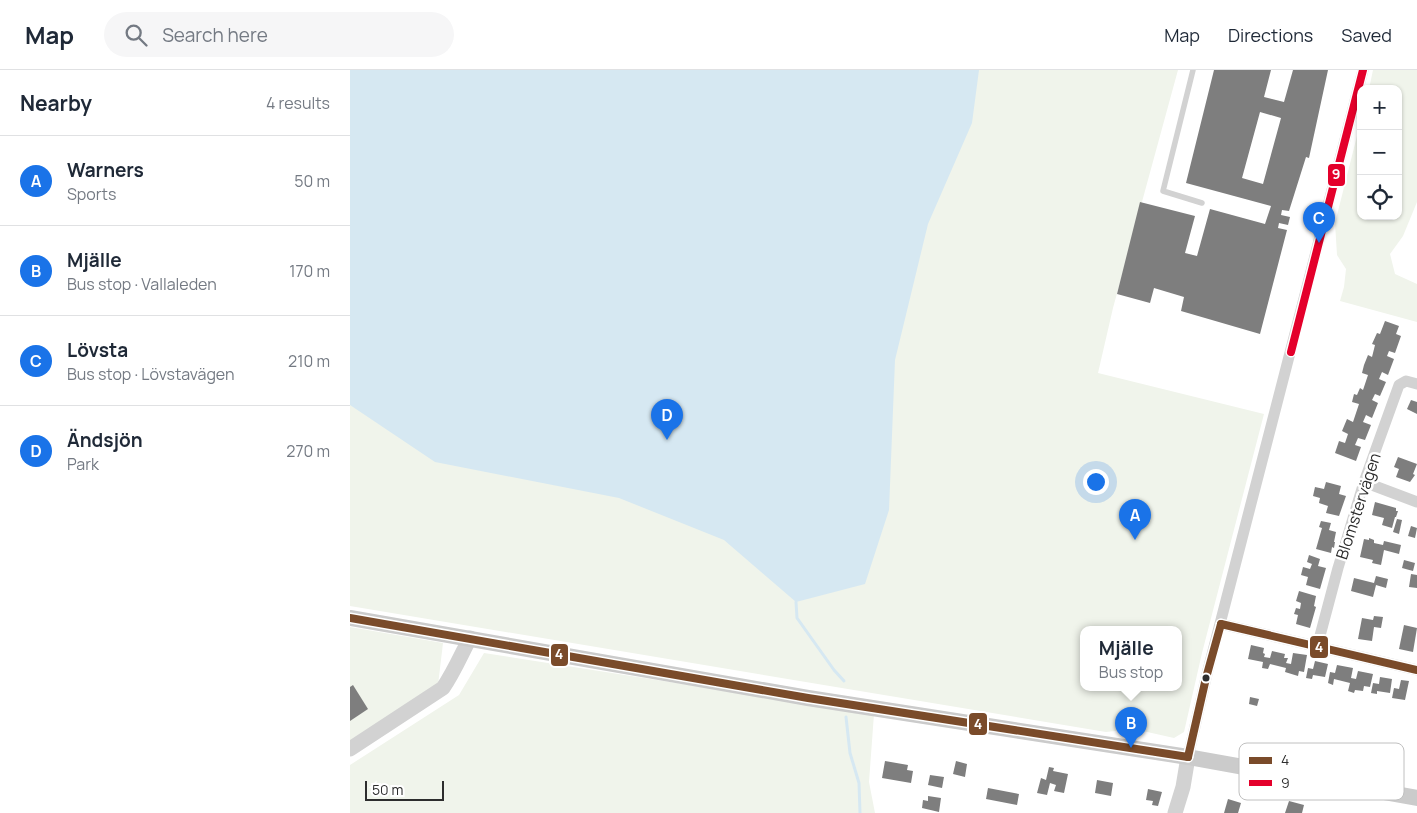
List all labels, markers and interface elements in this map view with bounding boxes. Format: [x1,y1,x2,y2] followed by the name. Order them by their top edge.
[104,12,454,57] search box
[25,18,74,51] text: Map
[122,21,150,49] icon: search
[162,22,268,48] text: Search here
[1164,23,1200,47] text: Map
[1228,23,1313,47] text: Directions
[1341,23,1392,47] text: Saved
[1357,85,1402,220] map controls
[1357,85,1402,130] button: +
[20,89,92,117] text: Nearby
[266,92,330,114] text: 4 results
[1357,130,1402,175] button: −
[67,157,144,183] text: Warners
[1327,163,1346,187] line badge: 9
[1332,164,1340,183] text: 9
[31,170,41,192] text: A
[294,170,330,192] text: 50 m
[1357,175,1402,220] button: locate
[67,183,116,205] text: Sports
[1303,202,1335,243] pin: C
[67,247,122,273] text: Mjälle
[31,260,41,282] text: B
[289,260,330,282] text: 170 m
[67,273,217,295] text: Bus stop · Vallaleden
[67,337,128,363] text: Lövsta
[30,350,42,372] text: C
[288,350,330,372] text: 210 m
[67,363,234,385] text: Bus stop · Lövstavägen
[651,399,683,440] pin: D
[67,427,143,453] text: Ändsjön
[30,440,42,462] text: D
[286,440,330,462] text: 270 m
[1330,450,1386,562] street label: Blomstervägen
[67,453,99,475] text: Park
[1083,469,1109,495] your location
[1119,499,1151,540] pin: A
[1080,626,1182,691] popup
[1099,635,1154,661] text: Mjälle
[1309,635,1329,659] line badge: 4
[1315,637,1323,656] text: 4
[550,643,569,667] line badge: 4
[555,644,563,663] text: 4
[1099,661,1163,683] text: Bus stop
[1201,673,1211,683] unlabelled marker
[1115,707,1147,748] pin: B
[968,712,988,736] line badge: 4
[974,714,982,733] text: 4
[1239,743,1404,800] legend
[1281,750,1289,769] text: 4
[1281,773,1290,792] text: 9
[365,778,444,801] scale bar
[372,780,403,799] text: 50 m

